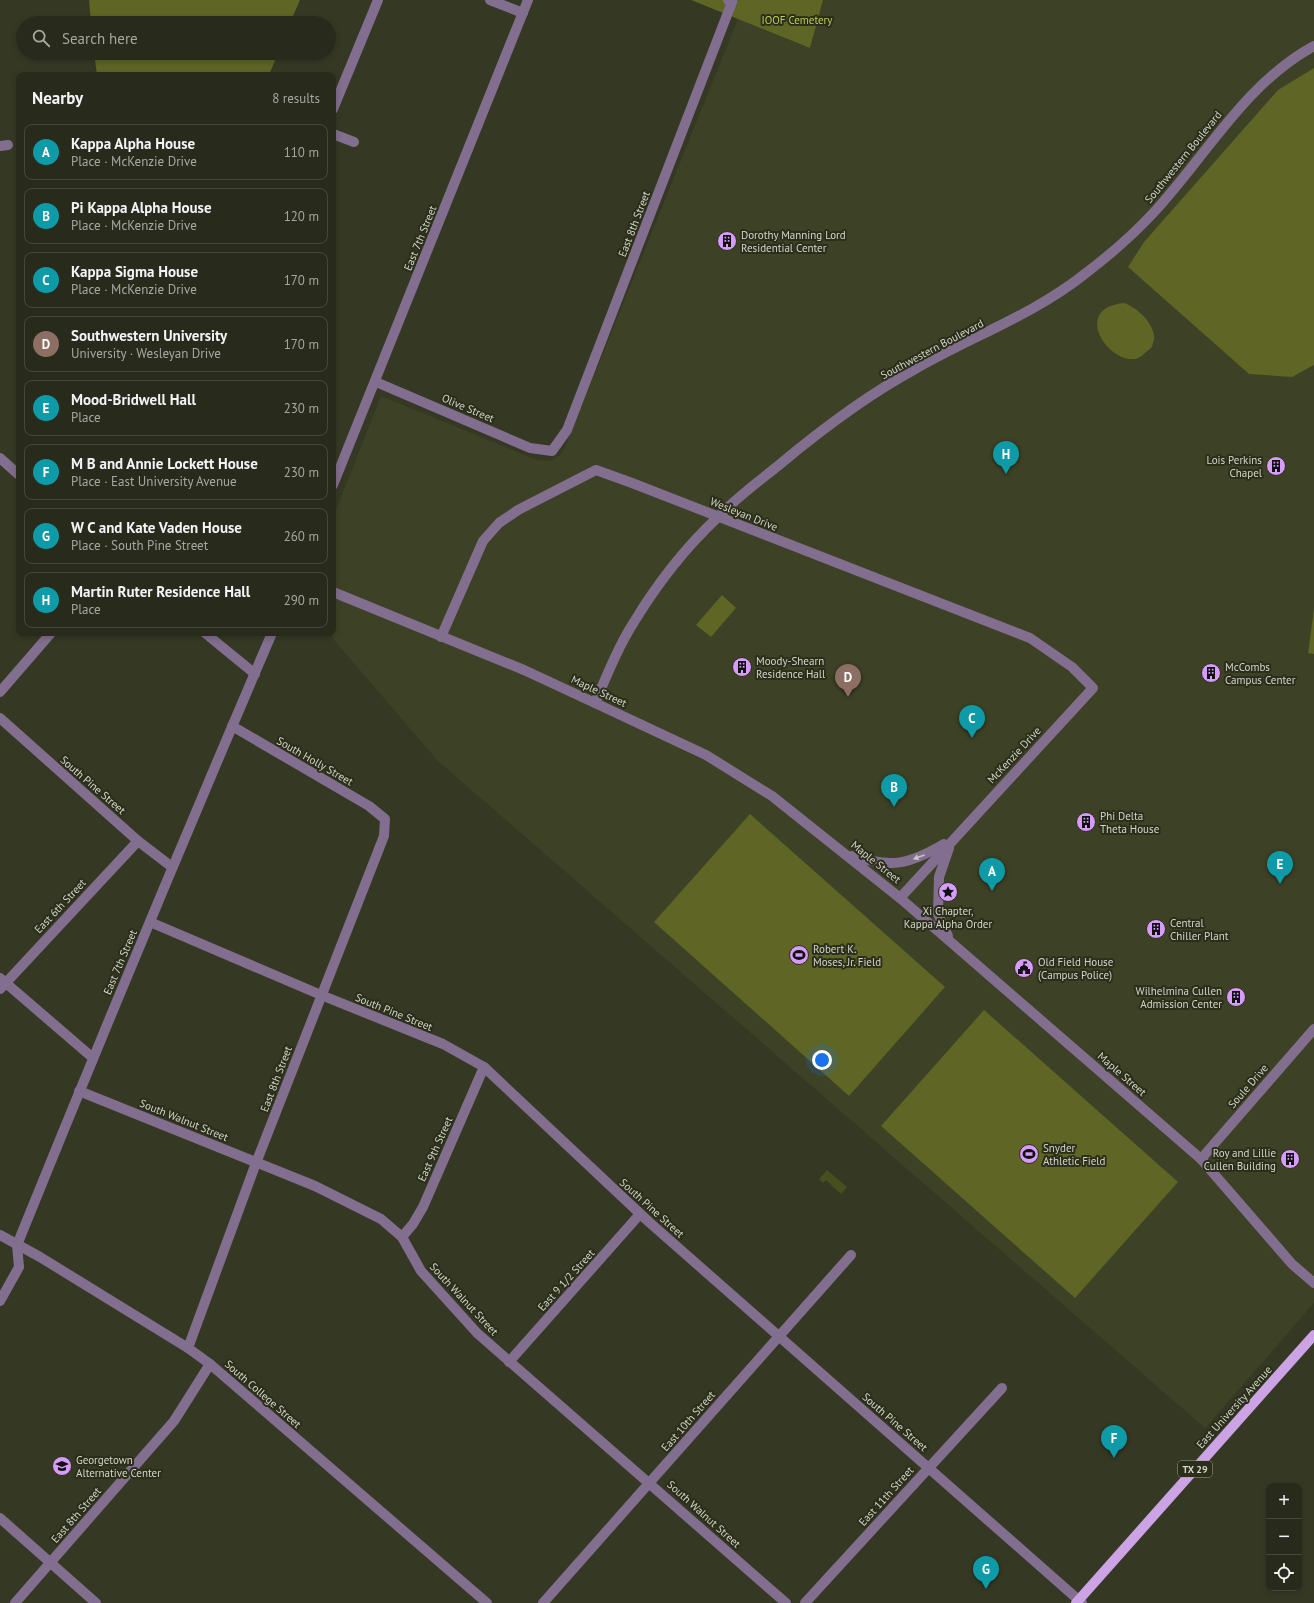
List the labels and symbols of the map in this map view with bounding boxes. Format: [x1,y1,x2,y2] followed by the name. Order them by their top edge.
[762,13,833,27] park label: IOOF Cemetery
[1141,108,1225,206] street label: Southwestern Boulevard
[615,189,653,259] street label: East 8th Street
[401,203,440,273] street label: East 7th Street
[741,228,846,255] place label: Dorothy Manning Lord Residential Center
[716,230,738,252] building icon: Dorothy Manning Lord Residential Center
[878,316,986,382] street label: Southwestern Boulevard
[440,391,497,425] street label: Olive Street
[993,441,1019,474] pin: H
[1207,453,1263,480] place label: Lois Perkins Chapel
[1265,455,1287,477] building icon: Lois Perkins Chapel
[708,494,780,534] street label: Wesleyan Drive
[756,654,826,681] place label: Moody-Shearn Residence Hall
[731,656,753,678] building icon: Moody-Shearn Residence Hall
[1225,660,1296,687] place label: McCombs Campus Center
[1200,662,1222,684] building icon: McCombs Campus Center
[835,664,861,697] pin: D
[569,672,629,710] street label: Maple Street
[959,705,985,738] pin: C
[984,723,1044,786] street label: McKenzie Drive
[274,733,356,789] street label: South Holly Street
[57,753,129,817] street label: South Pine Street
[881,774,907,807] pin: B
[1100,809,1160,836] place label: Phi Delta Theta House
[1075,811,1097,833] building icon: Phi Delta Theta House
[848,838,904,886] street label: Maple Street
[1267,851,1293,884] pin: E
[912,854,924,860] one-way arrow
[979,858,1005,891] pin: A
[31,876,89,936] street label: East 6th Street
[937,881,959,903] place icon: Xi Chapter, Kappa Alpha Order
[904,904,992,931] place label: Xi Chapter, Kappa Alpha Order
[1170,916,1229,943] place label: Central Chiller Plant
[1145,918,1167,940] building icon: Central Chiller Plant
[100,927,140,997] street label: East 7th Street
[813,942,881,969] place label: Robert K. Moses, Jr. Field
[788,944,810,966] sports icon: Robert K. Moses, Jr. Field
[1038,955,1114,982] place label: Old Field House (Campus Police)
[1013,957,1035,979] public building icon: Old Field House (Campus Police)
[1136,984,1222,1011] place label: Wilhelmina Cullen Admission Center
[1225,986,1247,1008] building icon: Wilhelmina Cullen Admission Center
[353,990,435,1034] street label: South Pine Street
[257,1044,295,1114] street label: East 8th Street
[1095,1049,1149,1099] street label: Maple Street
[812,1050,832,1070] your location
[1225,1061,1271,1111] street label: Soule Drive
[138,1096,231,1144] street label: South Walnut Street
[414,1114,456,1184] street label: East 9th Street
[1043,1141,1106,1168] place label: Snyder Athletic Field
[1018,1143,1040,1165] sports icon: Snyder Athletic Field
[1204,1146,1276,1173] place label: Roy and Lillie Cullen Building
[1279,1148,1301,1170] building icon: Roy and Lillie Cullen Building
[617,1175,687,1241] street label: South Pine Street
[535,1246,598,1314] street label: East 9 1/2 Street
[427,1260,501,1338] street label: South Walnut Street
[222,1357,304,1431] street label: South College Street
[1193,1363,1275,1451] street label: East University Avenue
[658,1388,718,1454] street label: East 10th Street
[859,1390,931,1454] street label: South Pine Street
[1101,1425,1127,1458] pin: F
[76,1453,161,1480] place label: Georgetown Alternative Center
[51,1455,73,1477] school or university icon: Georgetown Alternative Center
[1178,1461,1212,1477] road number: TX 29
[856,1463,917,1529] street label: East 11th Street
[664,1477,744,1551] street label: South Walnut Street
[48,1484,104,1546] street label: East 8th Street
[973,1556,999,1589] pin: G

